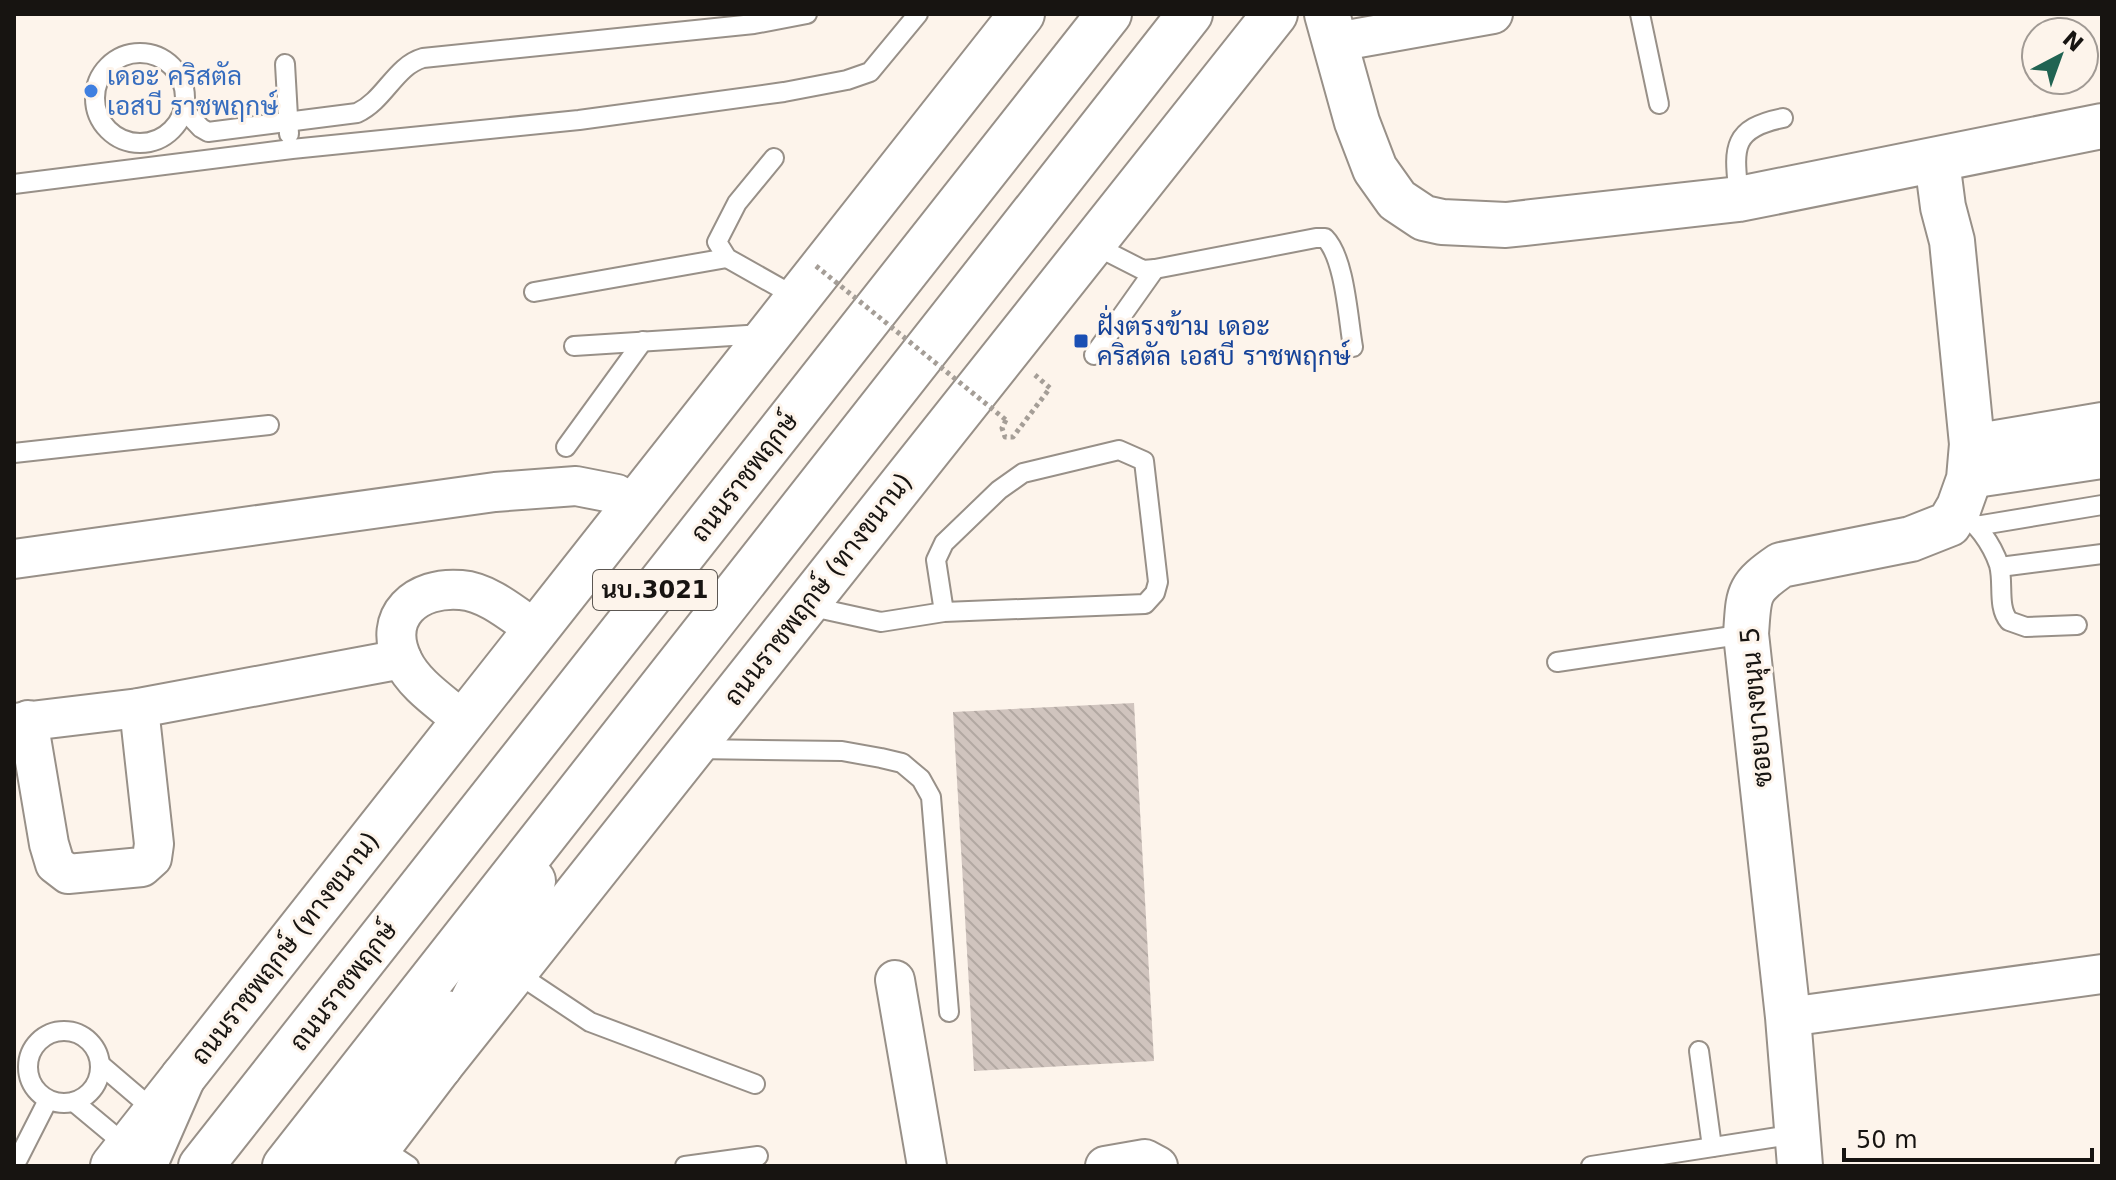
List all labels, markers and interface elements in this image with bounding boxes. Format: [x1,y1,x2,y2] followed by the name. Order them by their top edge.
[2020,16,2100,96] north arrow
[2058,26,2088,57] text: N
[107,60,278,122] place label: เดอะ คริสตัล เอสบี ราชพฤกษ์
[82,82,100,100] marker: เดอะ คริสตัล เอสบี ราชพฤกษ์
[1097,305,1351,372] place label: ฝั่งตรงข้าม เดอะ คริสตัล เอสบี ราชพฤกษ์
[1072,332,1090,350] marker: ฝั่งตรงข้าม เดอะ คริสตัล เอสบี ราชพฤกษ์
[683,405,805,548] street label: ถนนราชพฤกษ์
[716,466,919,712] street label: ถนนราชพฤกษ์ (ทางขนาน)
[593,570,717,610] road number: นบ.3021
[1734,625,1781,788] street label: ซอยบางขนุน 5
[184,825,386,1071] street label: ถนนราชพฤกษ์ (ทางขนาน)
[283,915,403,1057] street label: ถนนราชพฤกษ์
[1844,1112,2092,1162] scale bar
[1856,1126,1918,1154] text: 50 m

